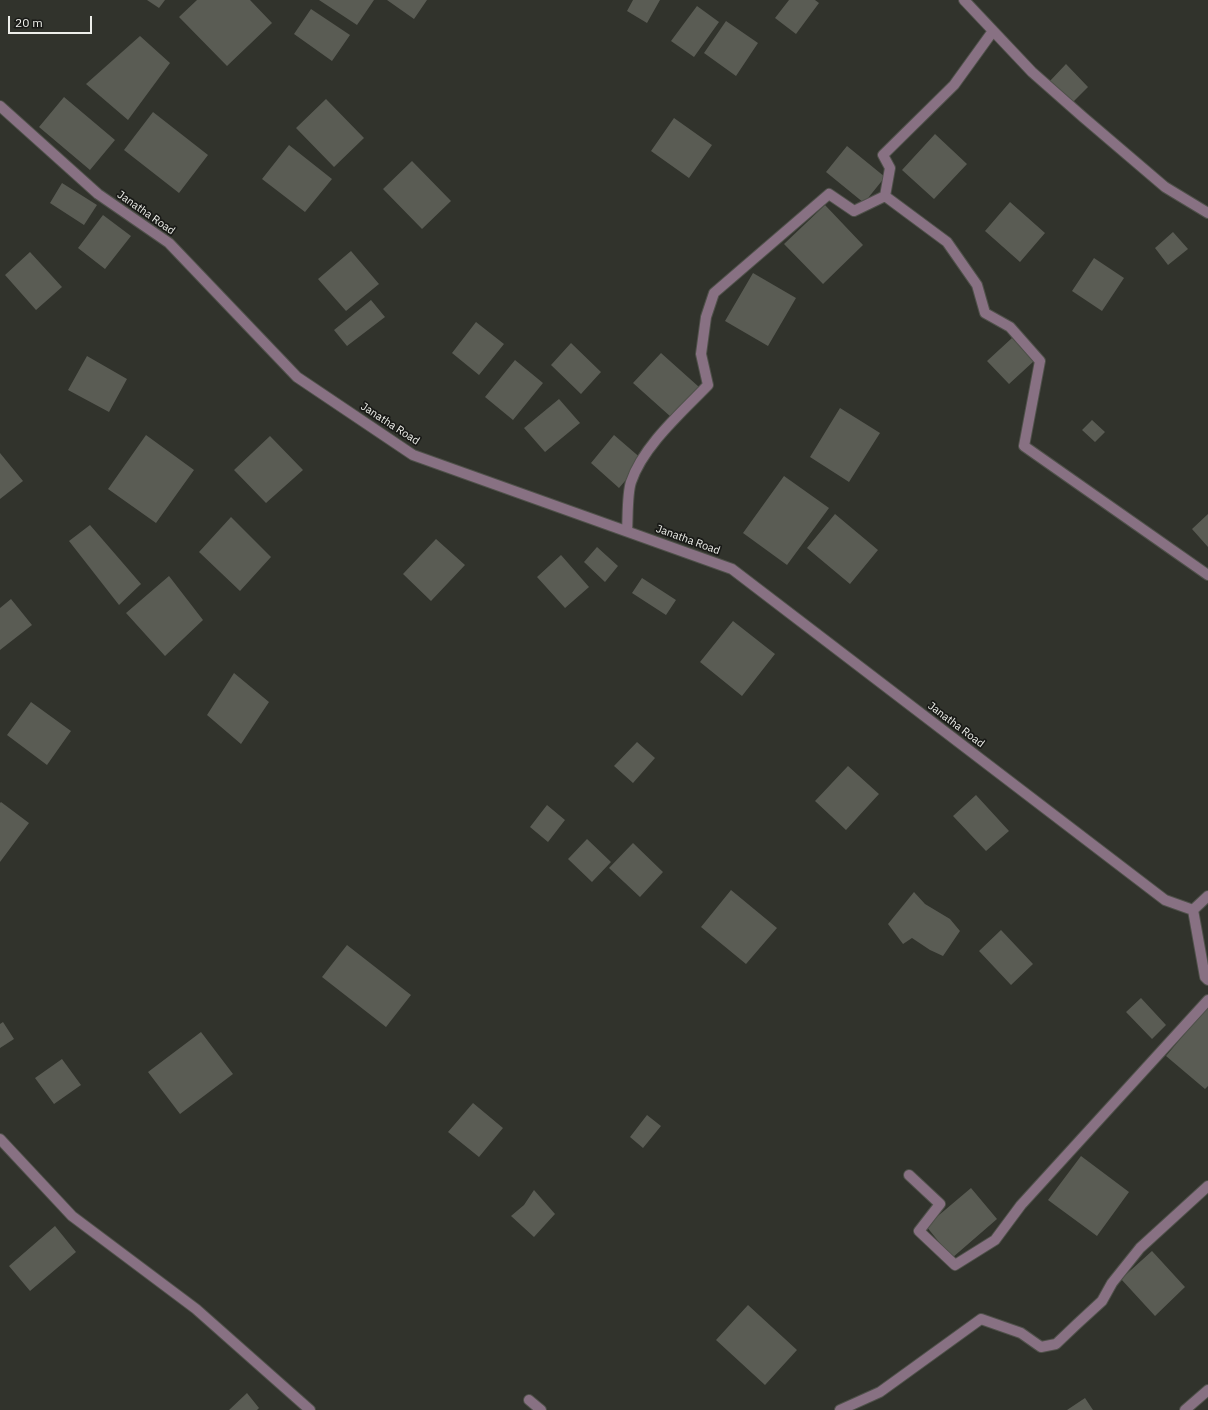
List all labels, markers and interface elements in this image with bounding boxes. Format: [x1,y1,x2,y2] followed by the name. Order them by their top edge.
[10,8,94,34] scale bar
[15,15,43,30] text: 20 m
[115,188,177,238] street label: Janatha Road
[358,400,422,448] street label: Janatha Road
[654,522,722,558] street label: Janatha Road
[925,699,987,751] street label: Janatha Road

